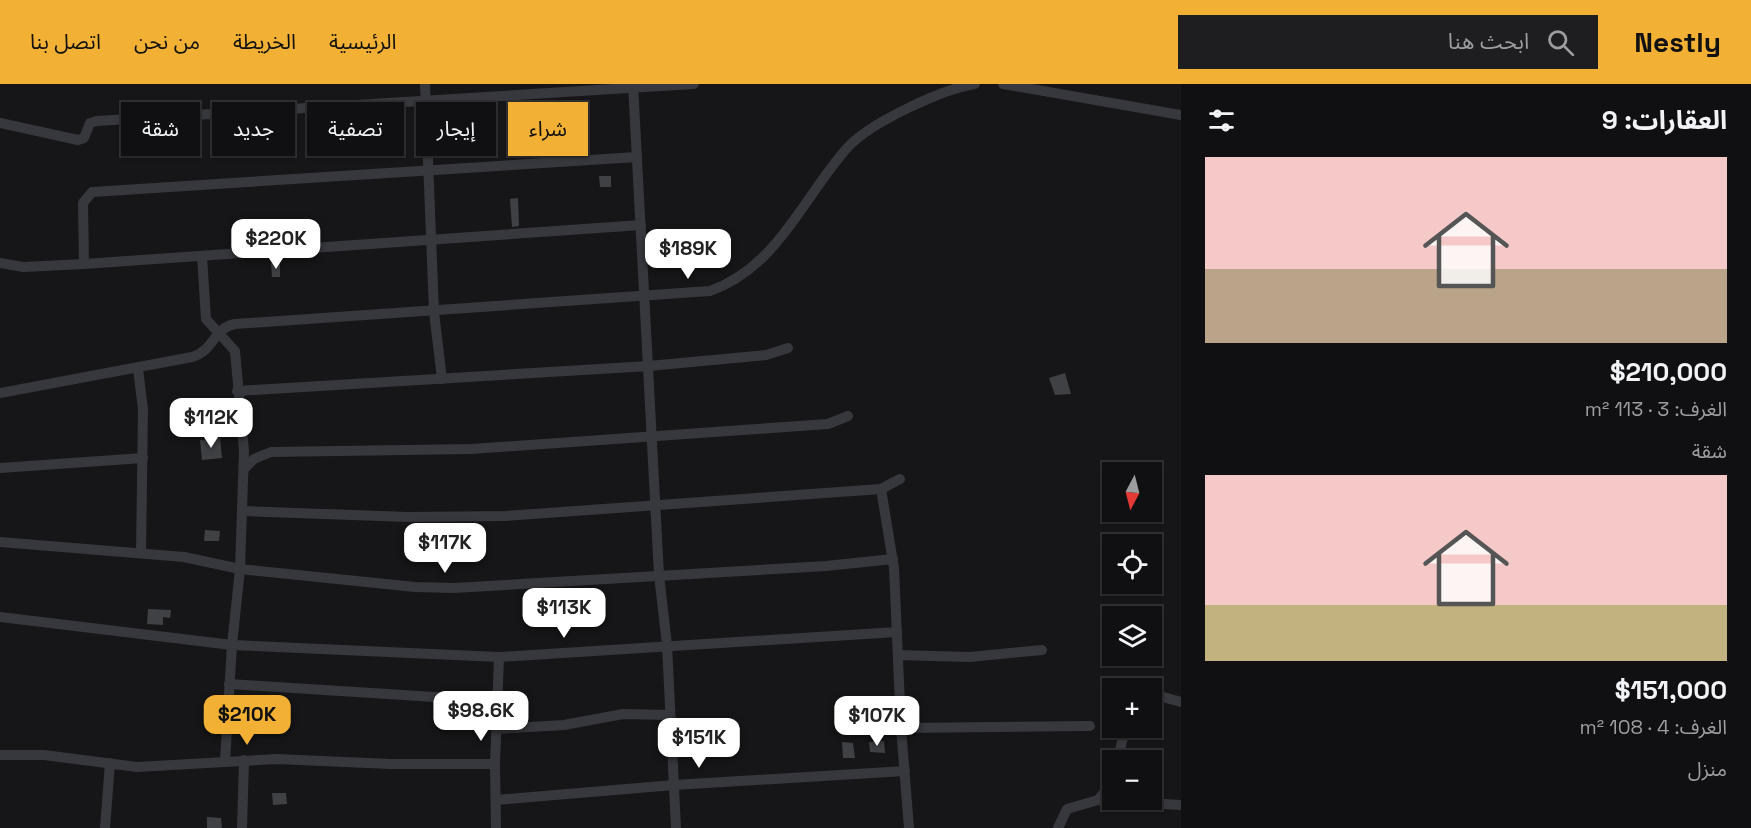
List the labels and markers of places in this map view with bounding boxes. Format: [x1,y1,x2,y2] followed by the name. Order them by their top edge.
[234,219,318,270] pin: $220K
[646,229,730,280] pin: $189K
[169,398,253,449] pin: $112K
[403,523,487,574] pin: $117K
[522,588,606,639] pin: $113K
[432,691,530,742] pin: $98.6K
[205,695,289,746] pin: $210K
[835,696,919,747] pin: $107K
[657,718,741,769] pin: $151K

